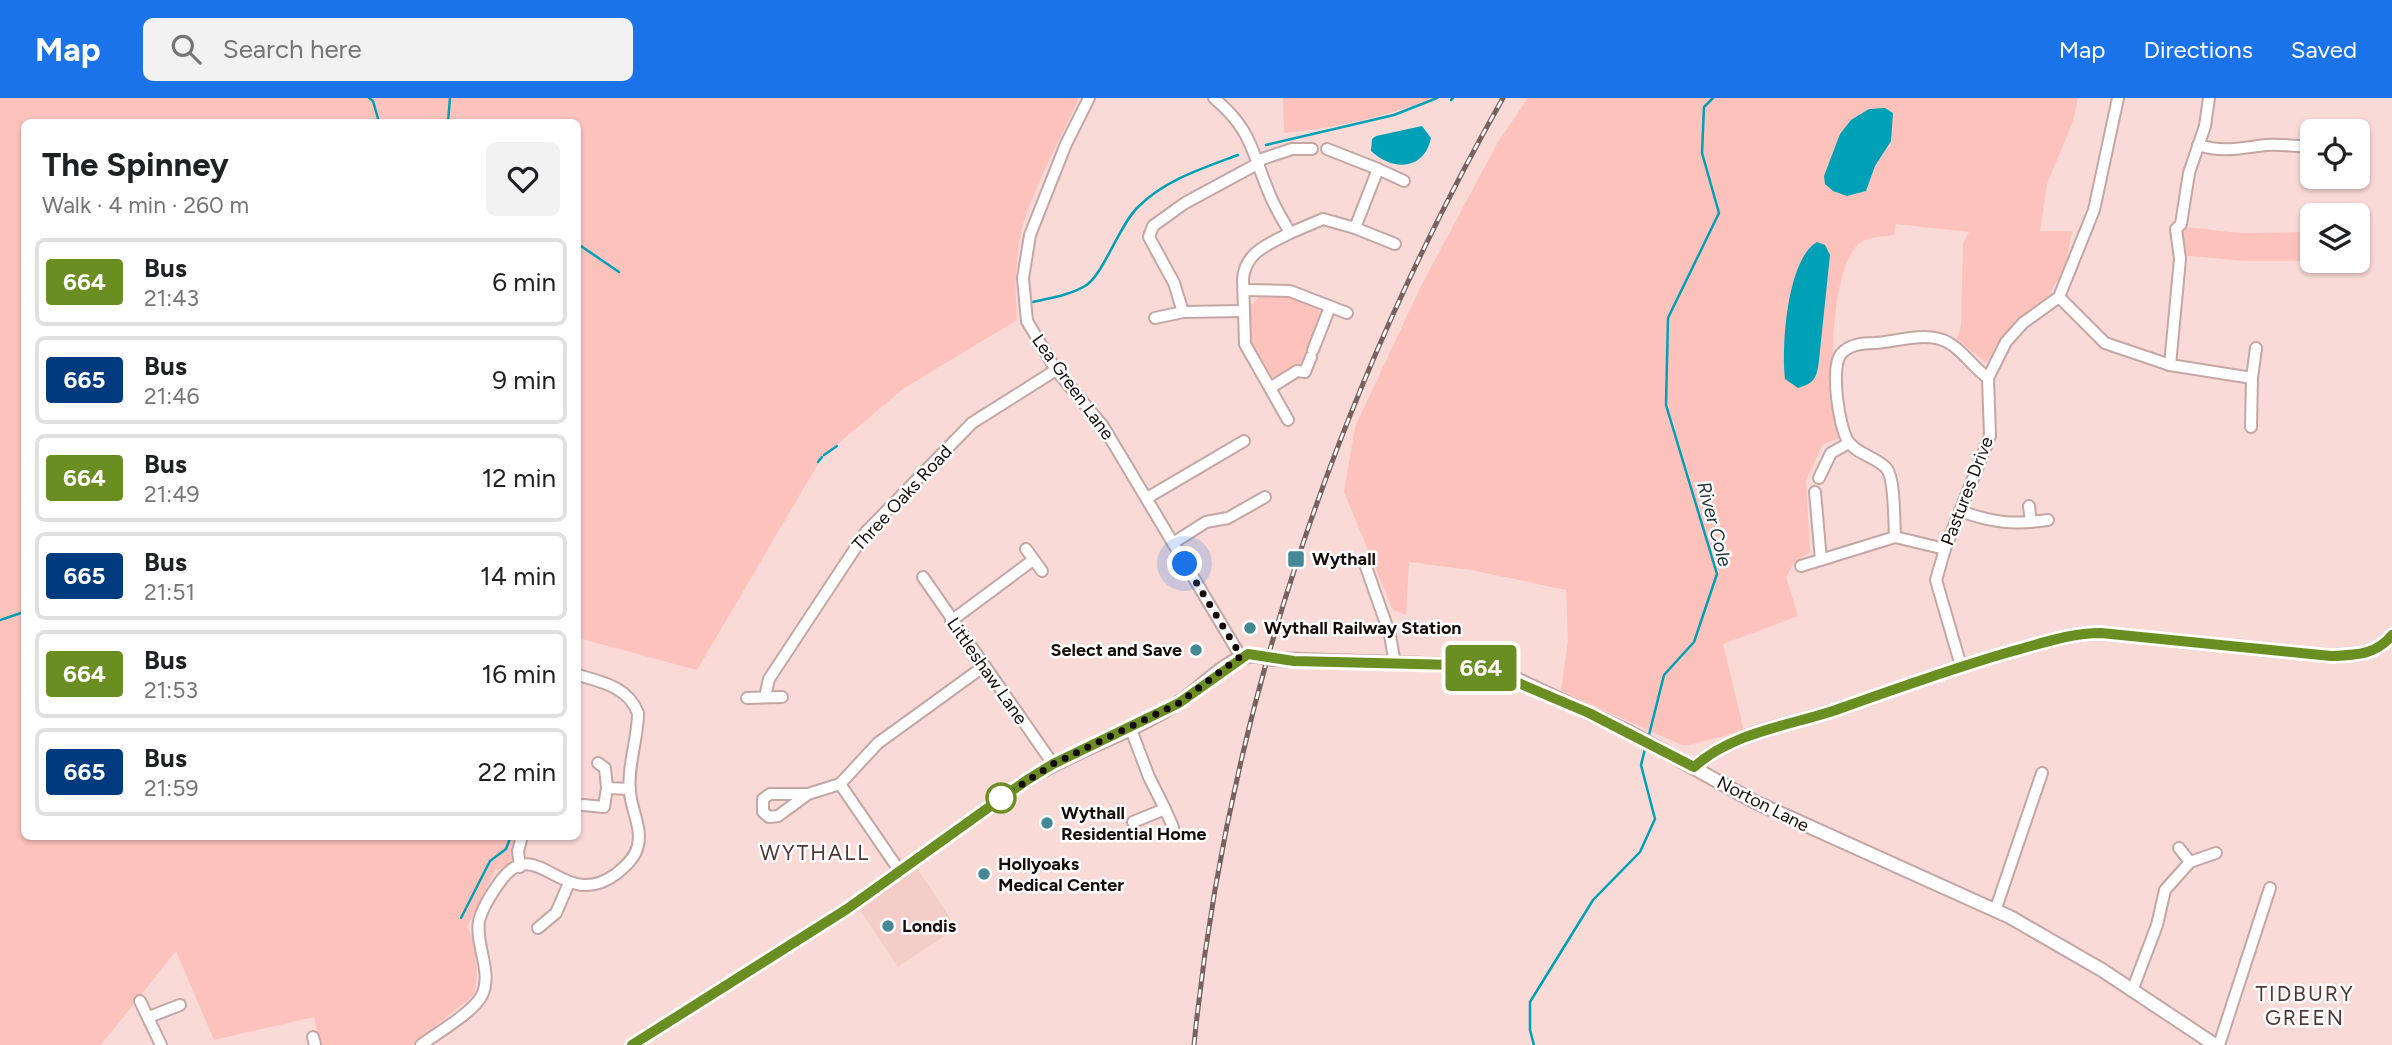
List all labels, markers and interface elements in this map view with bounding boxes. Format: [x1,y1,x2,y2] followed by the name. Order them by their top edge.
[143,18,633,81] search box
[35,30,101,69] text: Map
[167,30,205,68] icon: search
[223,33,362,65] text: Search here
[2059,35,2105,64] text: Map
[2143,35,2253,64] text: Directions
[2291,35,2357,64] text: Saved
[2300,119,2370,273] map controls
[2300,119,2370,189] button: locate
[486,142,560,216] button: heart
[42,145,229,184] text: The Spinney
[42,191,249,219] text: Walk · 4 min · 260 m
[2300,203,2370,273] button: layers
[144,252,187,284] text: Bus
[492,266,556,298] text: 6 min
[63,267,106,296] text: 664
[144,284,199,312] text: 21:43
[1027,330,1119,444] street label: Lea Green Lane
[144,350,187,382] text: Bus
[492,364,556,396] text: 9 min
[64,365,105,394] text: 665
[144,382,199,410] text: 21:46
[1936,433,1998,549] street label: Pastures Drive
[847,441,957,555] street label: Three Oaks Road
[144,448,187,480] text: Bus
[482,462,556,494] text: 12 min
[63,463,106,492] text: 664
[1692,479,1737,570] water label: River Cole
[144,480,199,508] text: 21:49
[144,546,187,578] text: Bus
[1167,546,1202,581] your location
[1312,548,1376,570] place label: Wythall
[1286,549,1306,569] marker: Wythall
[480,560,556,592] text: 14 min
[64,561,105,590] text: 665
[144,578,195,606] text: 21:51
[942,613,1032,729] street label: Littleshaw Lane
[1264,617,1462,639] place label: Wythall Railway Station
[1242,620,1258,636] marker: Wythall Railway Station
[1051,639,1182,661] place label: Select and Save
[1188,642,1204,658] marker: Select and Save
[144,644,187,676] text: Bus
[1441,645,1521,691] line badge: 664
[1459,653,1503,682] text: 664
[481,658,556,690] text: 16 min
[63,659,106,688] text: 664
[144,676,198,704] text: 21:53
[144,742,187,774] text: Bus
[478,756,556,788] text: 22 min
[64,757,105,786] text: 665
[1713,771,1813,837] street label: Norton Lane
[144,774,198,802] text: 21:59
[986,783,1016,813] unlabelled marker
[1061,802,1207,845] place label: Wythall Residential Home
[1039,815,1055,831] marker: Wythall Residential Home
[760,840,870,865] district label: WYTHALL
[998,853,1124,896] place label: Hollyoaks Medical Center
[976,866,992,882] marker: Hollyoaks Medical Center
[902,915,957,937] place label: Londis
[880,918,896,934] marker: Londis
[2255,981,2355,1030] district label: TIDBURY GREEN

